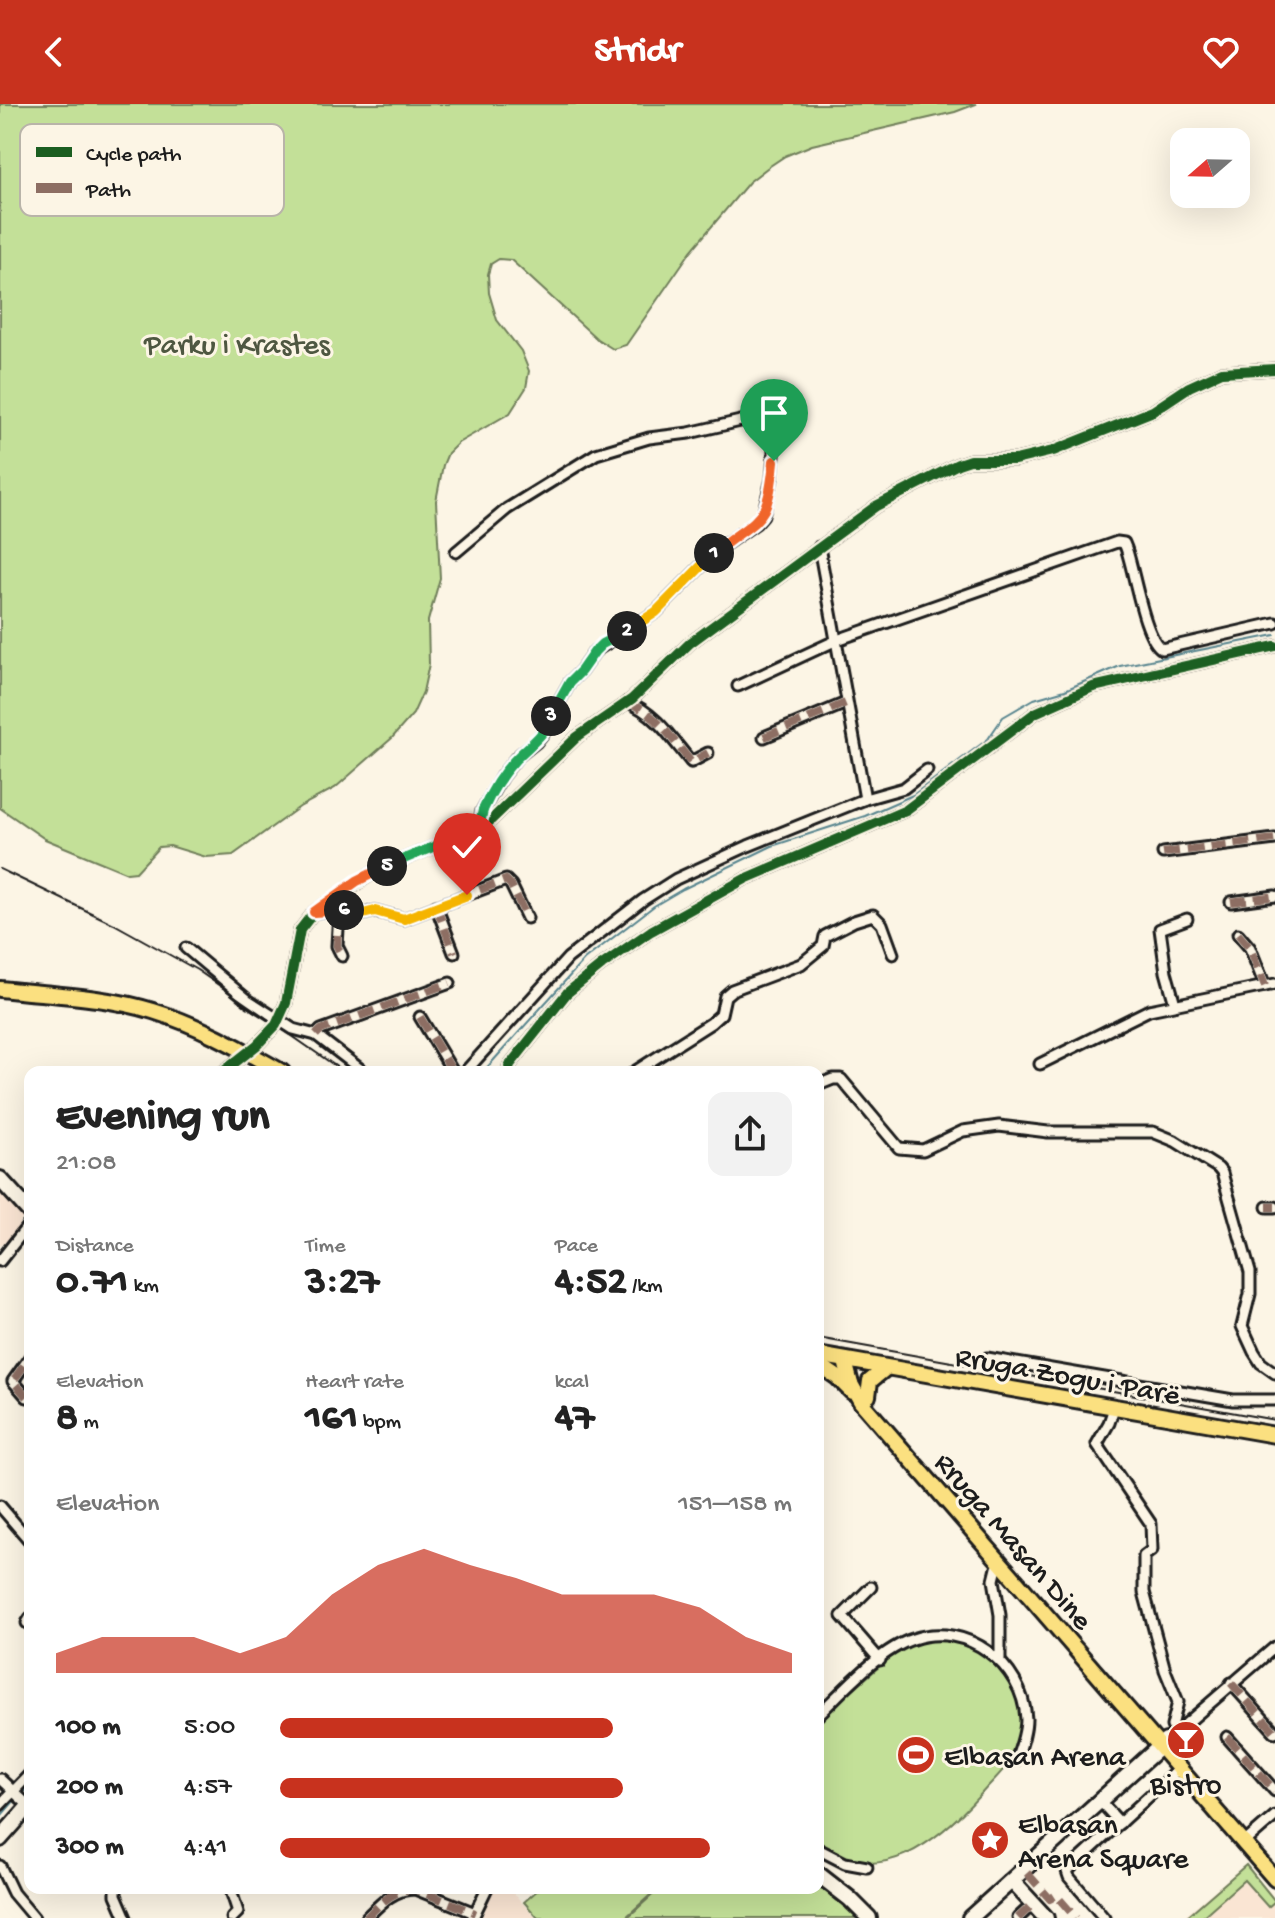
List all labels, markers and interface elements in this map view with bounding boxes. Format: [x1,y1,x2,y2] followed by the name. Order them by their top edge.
[32,30,76,74] icon: back
[1199,30,1243,74] icon: heart
[595,31,680,74] text: Stridr
[20,124,284,216] legend
[1170,128,1250,208] north arrow
[1170,128,1250,208] map controls
[86,143,182,169] text: Cycle path
[85,179,131,205] text: Path
[143,330,331,365] park label: Parku i Krastes
[740,379,808,461] pin
[752,391,796,435] icon: arrive
[694,533,734,573] pin: 1
[710,540,718,566] text: 1
[607,611,647,651] pin: 2
[622,618,632,644] text: 2
[531,696,571,736] pin: 3
[545,703,557,729] text: 3
[433,813,501,895] pin
[445,825,489,869] icon: check
[367,846,407,886] pin: 5
[381,853,393,879] text: 5
[324,890,364,930] pin: 6
[338,897,350,923] text: 6
[708,1092,792,1176] button: share
[56,1093,269,1145] text: Evening run
[56,1149,116,1180] text: 21:08
[56,1234,134,1260] text: Distance
[305,1234,346,1260] text: Time
[555,1234,598,1260] text: Pace
[56,1260,128,1307] text: 0.71
[305,1260,379,1307] text: 3:27
[555,1260,627,1307] text: 4:52
[128,1274,159,1300] text: km
[627,1274,663,1300] text: /km
[952,1341,1183,1415] street label: Rruga Zogu i Parë
[56,1370,143,1396] text: Elevation
[305,1370,404,1396] text: Heart rate
[555,1370,589,1396] text: kcal
[56,1396,78,1443] text: 8
[305,1396,358,1443] text: 161
[555,1396,594,1443] text: 47
[78,1410,99,1436] text: m
[358,1410,401,1436] text: bpm
[925,1447,1098,1639] street label: Rruga Masan Dine
[56,1490,159,1521] text: Elevation
[678,1490,792,1521] text: 151–158 m
[56,1713,121,1744] text: 100 m
[184,1713,235,1744] text: 5:00
[1165,1719,1207,1761] bar icon: Bistro
[895,1734,937,1776] sports icon: Elbasan Arena
[944,1742,1127,1777] place label: Elbasan Arena
[1149,1770,1222,1805] place label: Bistro
[56,1773,123,1804] text: 200 m
[184,1773,232,1804] text: 4:57
[1018,1810,1189,1879] place label: Elbasan Arena Square
[969,1819,1011,1861] place icon: Elbasan Arena Square
[56,1833,124,1864] text: 300 m
[184,1833,227,1864] text: 4:41

